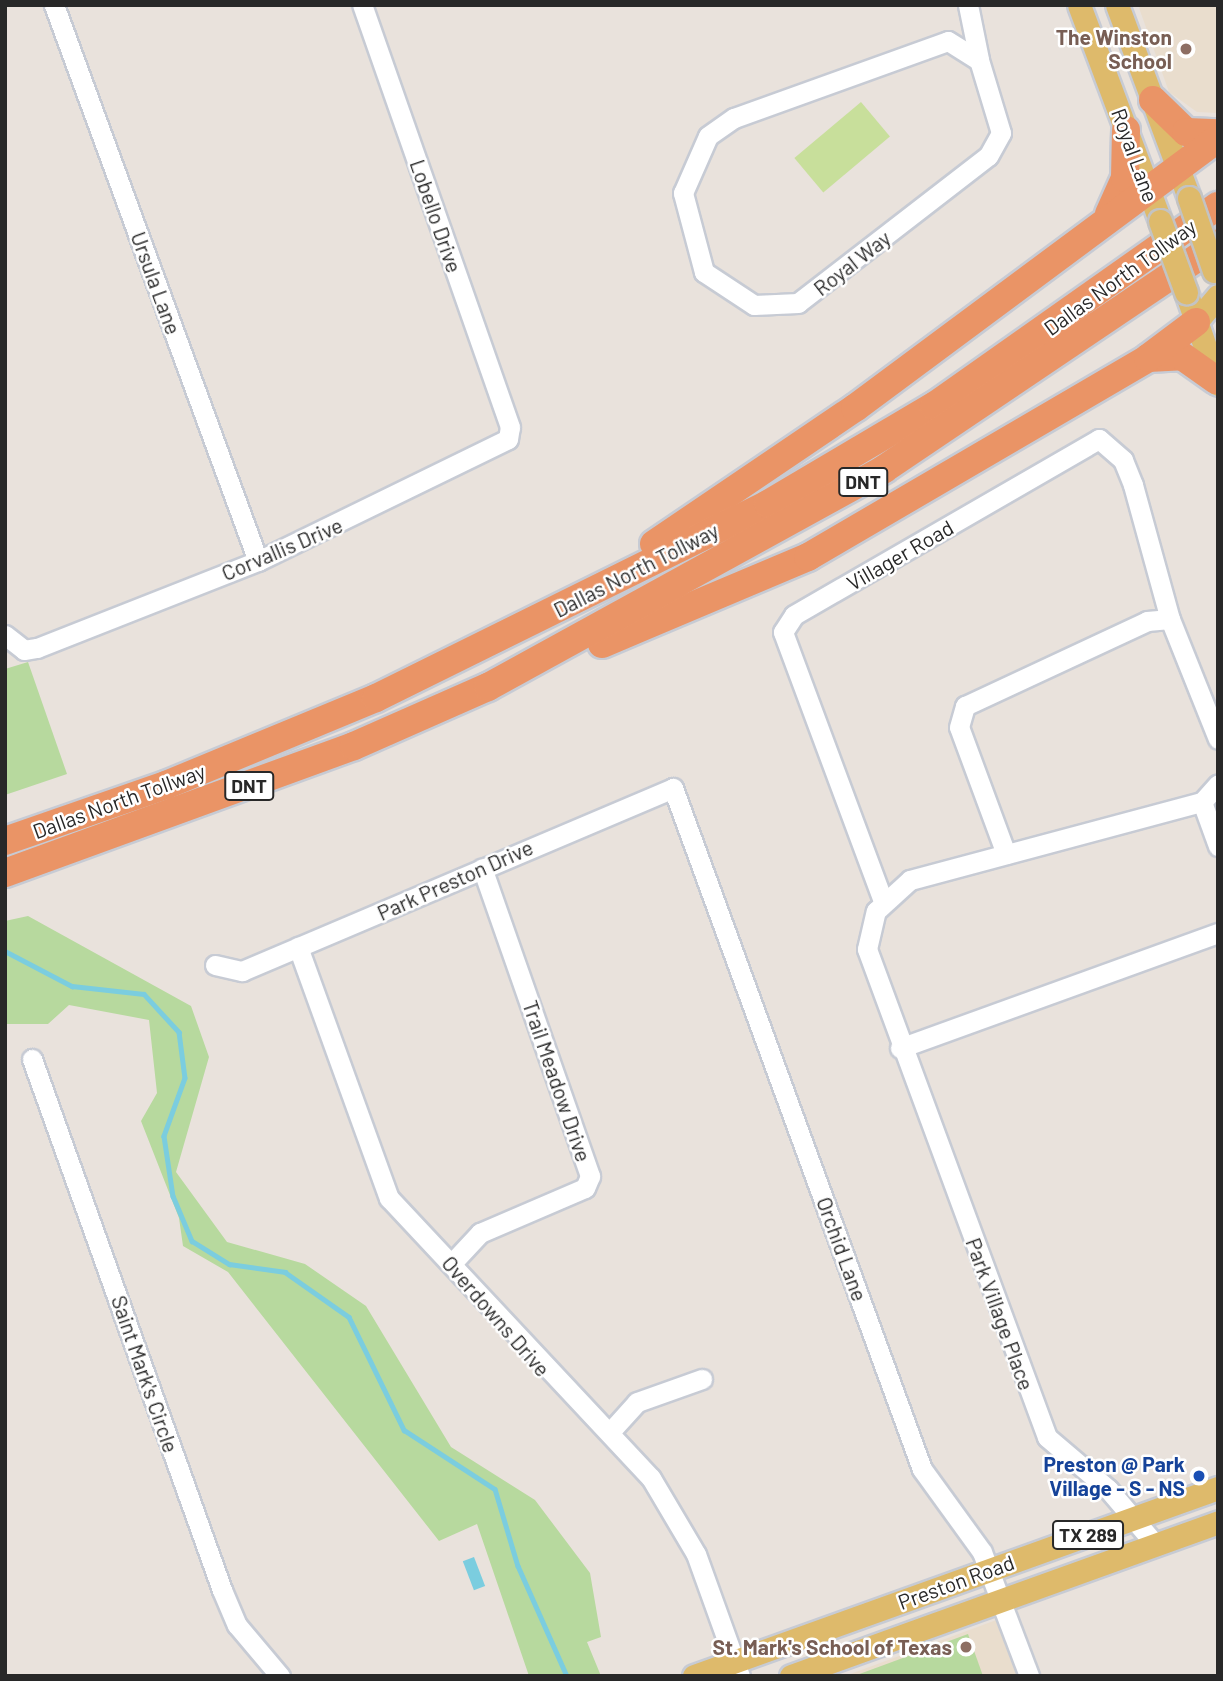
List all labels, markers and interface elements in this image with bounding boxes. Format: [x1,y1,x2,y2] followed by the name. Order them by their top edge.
[1056,24,1172,74] place label: The Winston School
[1178,41,1194,57] marker: The Winston School
[1106,105,1164,205] street label: Royal Lane
[405,156,467,276] street label: Lobello Drive
[1039,213,1201,341] street label: Dallas North Tollway
[808,225,896,301] street label: Royal Way
[126,228,186,338] street label: Ursula Lane
[837,467,889,498] road number: DNT
[218,512,346,586] street label: Corvallis Drive
[842,514,958,596] street label: Villager Road
[549,518,723,622] street label: Dallas North Tollway
[29,758,209,844] street label: Dallas North Tollway
[223,771,275,802] road number: DNT
[373,834,537,926] street label: Park Preston Drive
[518,997,596,1165] street label: Trail Meadow Drive
[812,1194,872,1304] street label: Orchid Lane
[961,1234,1039,1394] street label: Park Village Place
[437,1251,555,1381] street label: Overdowns Drive
[106,1292,184,1456] street label: Saint Mark's Circle
[1044,1451,1185,1501] place label: Preston @ Park Village - S - NS
[1191,1468,1207,1484] marker: Preston @ Park Village - S - NS
[1051,1520,1125,1550] road number: TX 289
[894,1549,1018,1615] street label: Preston Road
[712,1634,952,1660] place label: St. Mark's School of Texas
[958,1639,974,1655] marker: St. Mark's School of Texas

